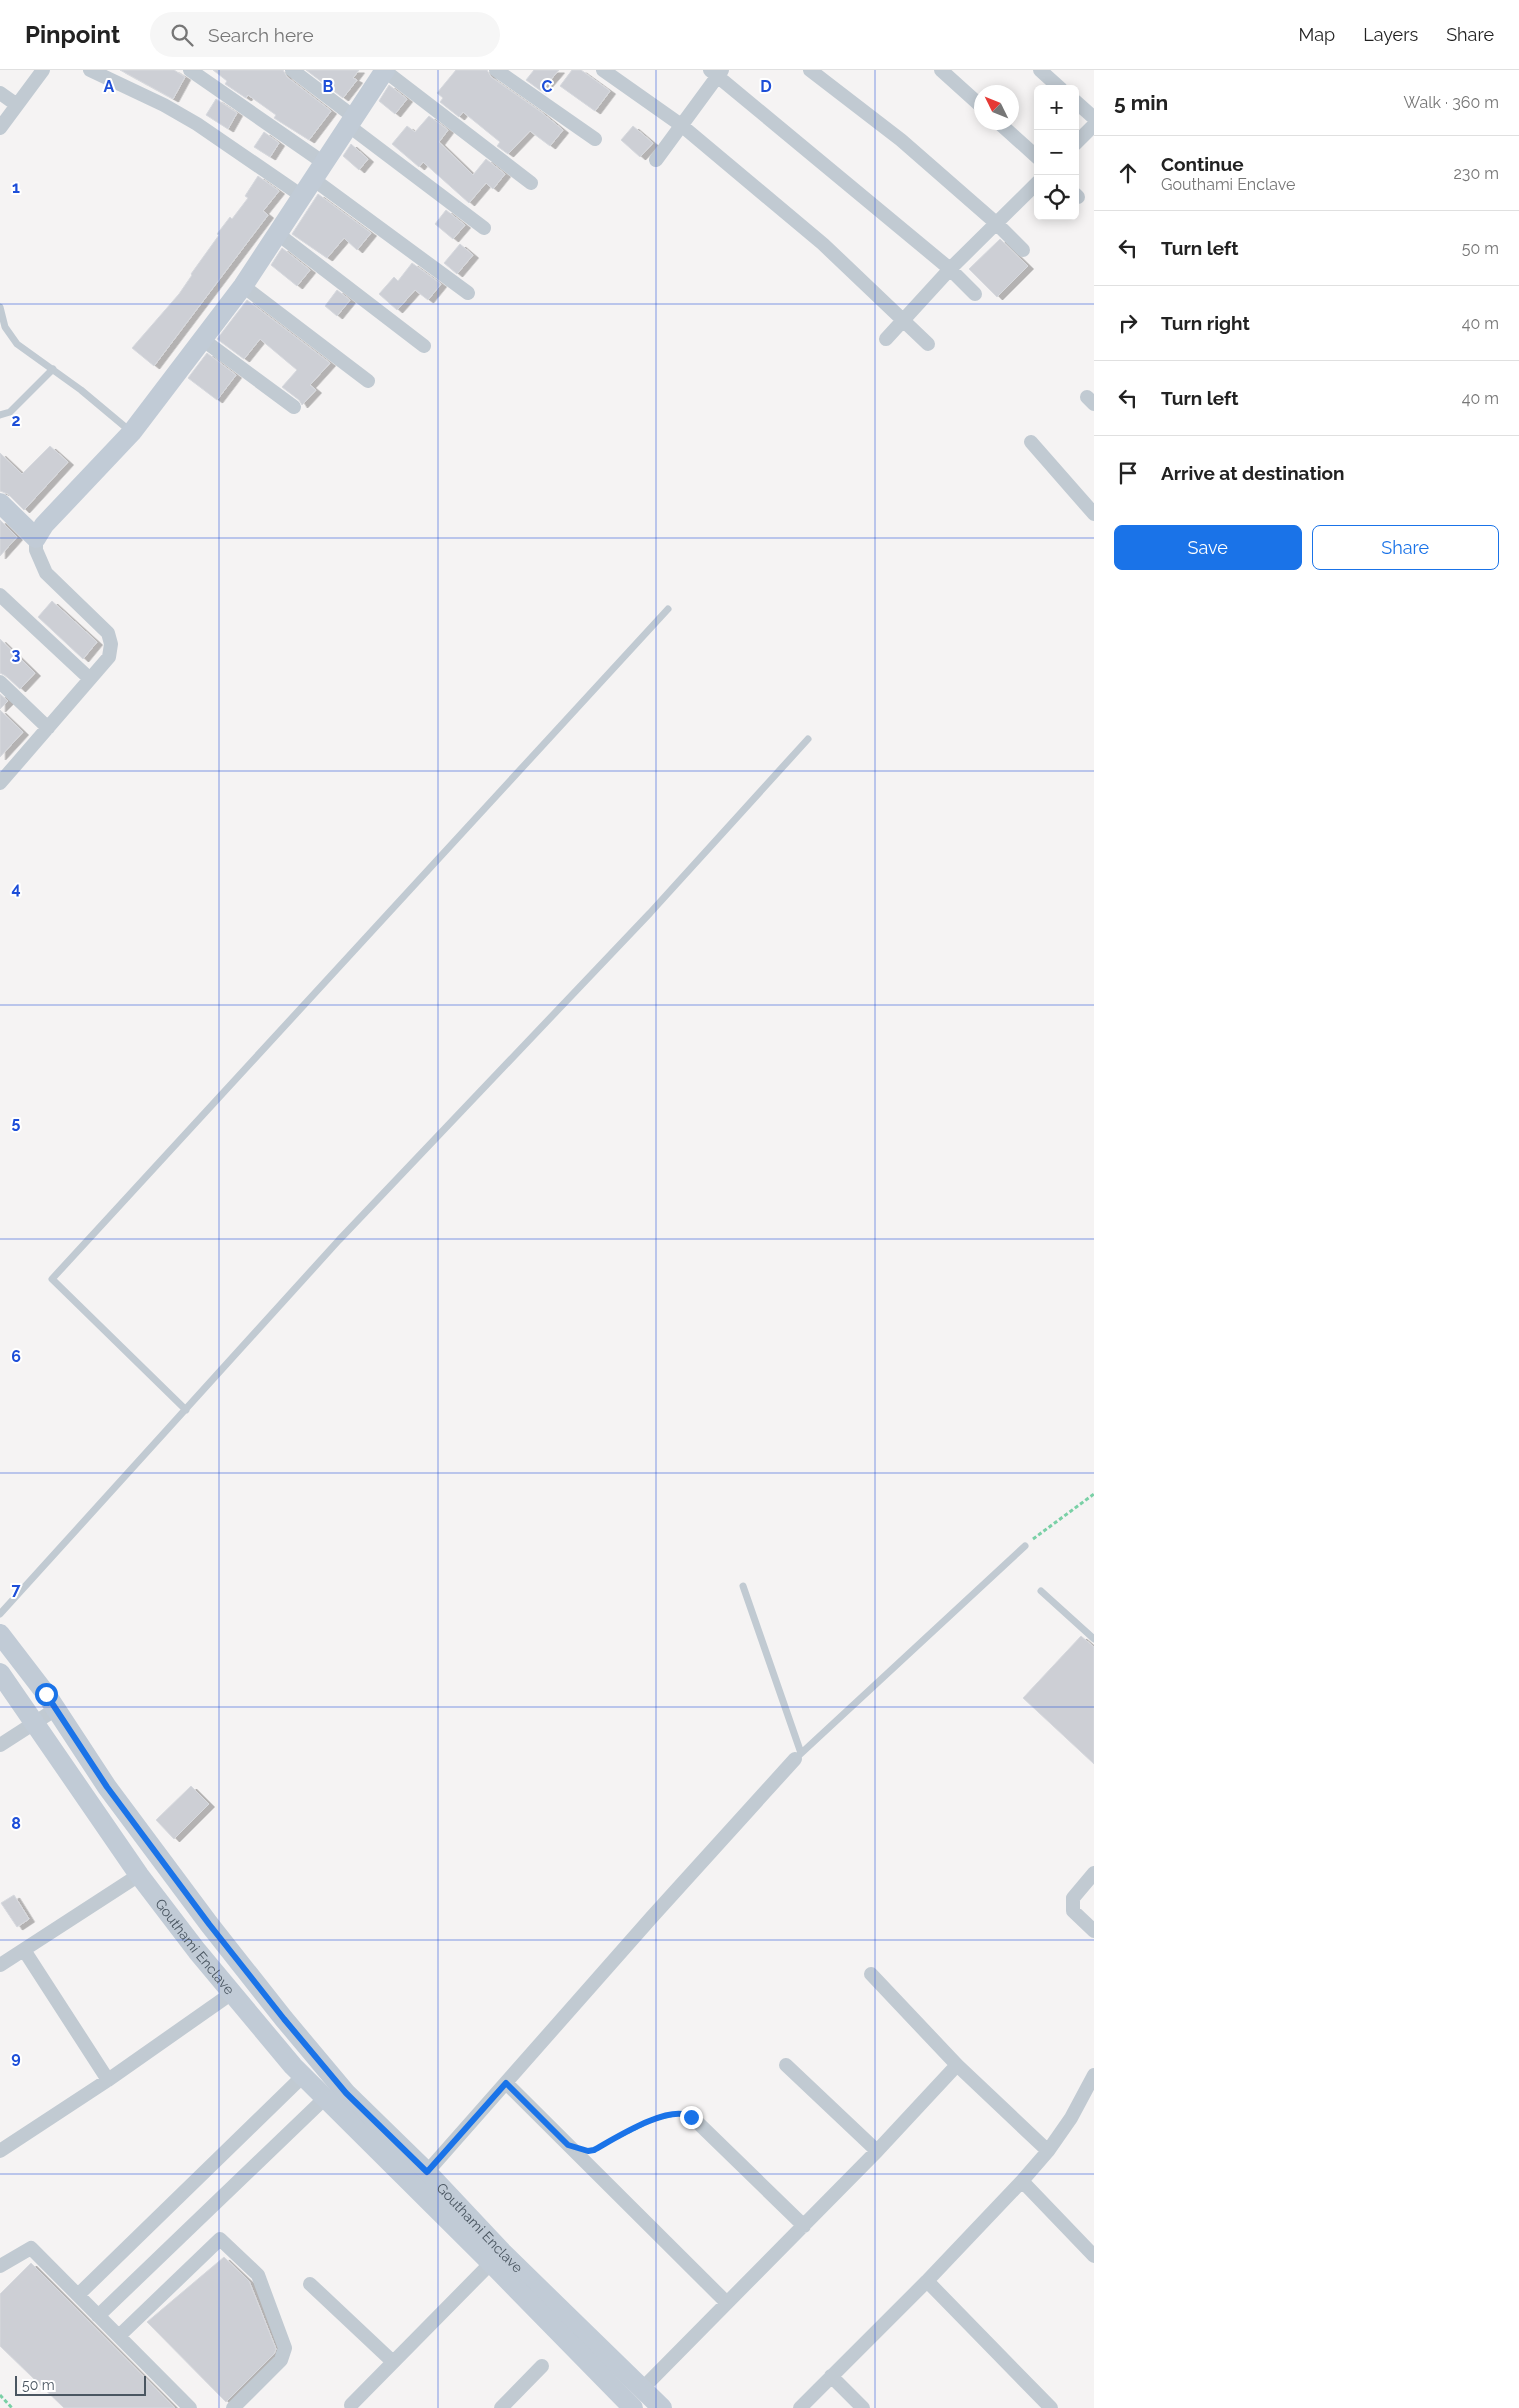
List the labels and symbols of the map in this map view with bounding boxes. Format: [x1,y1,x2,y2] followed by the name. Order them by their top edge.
[104,77,115,96] text: A
[323,77,334,96] text: B
[542,77,553,96] text: C
[760,77,772,96] text: D
[974,85,1019,130] north arrow
[12,178,20,197] text: 1
[11,411,21,430] text: 2
[12,645,21,664] text: 3
[11,879,21,898] text: 4
[12,1113,21,1132] text: 5
[11,1347,21,1366] text: 6
[12,1580,21,1599] text: 7
[35,1683,58,1706] route start
[11,1814,21,1833] text: 8
[152,1896,238,1998] street label: Gouthami Enclave
[11,2048,21,2067] text: 9
[680,2106,703,2129] route end
[433,2180,526,2276] street label: Gouthami Enclave
[15,2373,146,2396] scale bar

